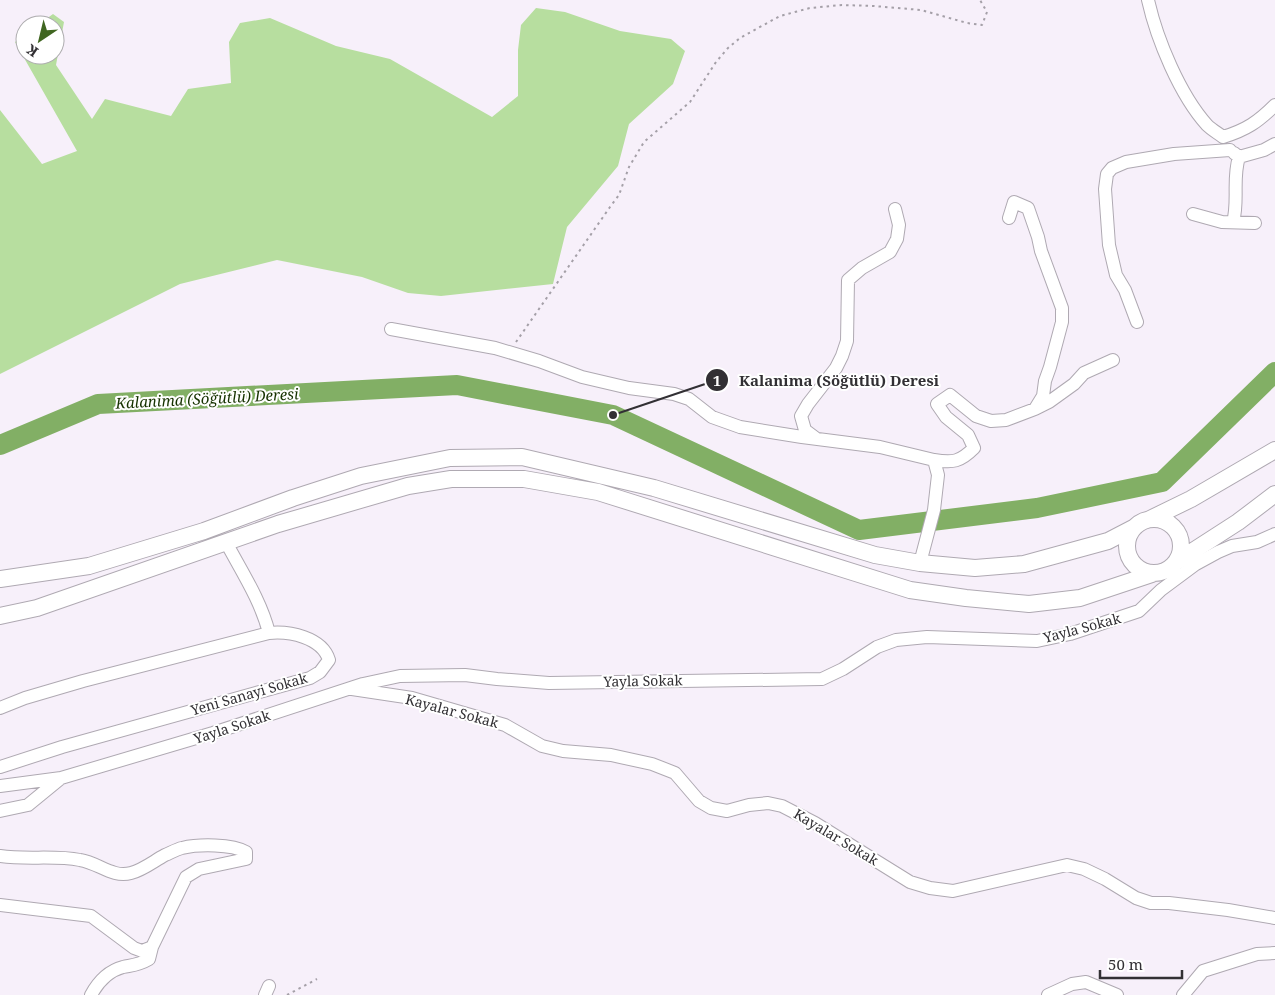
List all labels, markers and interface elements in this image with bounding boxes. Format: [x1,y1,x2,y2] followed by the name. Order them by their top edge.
[15,15,65,65] north arrow
[22,40,42,62] text: K
[704,365,949,395] callout: Kalanima (Söğütlü) Deresi
[713,370,721,390] text: 1
[739,370,940,390] text: Kalanima (Söğütlü) Deresi
[114,383,299,413] water label: Kalanima (Söğütlü) Deresi
[1040,608,1123,647] street label: Yayla Sokak
[187,668,310,720] street label: Yeni Sanayi Sokak
[602,670,684,691] street label: Yayla Sokak
[403,689,502,732] street label: Kayalar Sokak
[190,705,273,748] street label: Yayla Sokak
[790,804,883,870] street label: Kayalar Sokak
[1100,948,1182,980] scale bar
[1108,954,1143,974] text: 50 m

